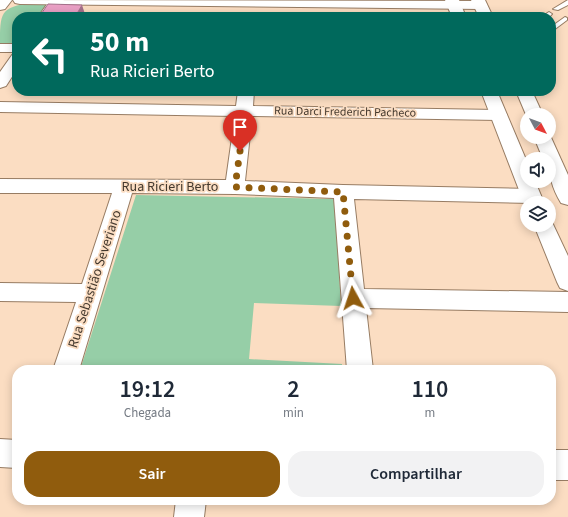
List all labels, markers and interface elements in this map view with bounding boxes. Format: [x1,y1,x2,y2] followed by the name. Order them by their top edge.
[90,22,149,62] text: 50 m
[24,28,76,80] icon: left
[90,59,215,84] text: Rua Ricieri Berto
[274,102,416,122] street label: Rua Darci Frederich Pacheco
[520,108,556,144] north arrow
[520,108,556,232] map controls
[223,110,257,151] pin
[229,116,251,138] icon: arrive
[520,152,556,188] button: sound
[122,177,218,197] street label: Rua Ricieri Berto
[520,196,556,232] button: layers
[63,207,127,351] street label: Rua Sebastião Severiano
[332,277,374,319] position arrow
[120,372,175,407] text: 19:12
[287,372,300,407] text: 2
[412,372,448,407] text: 110
[124,404,171,422] text: Chegada
[283,404,304,422] text: min
[425,404,435,422] text: m
[24,451,280,497] button: Sair
[288,451,544,497] button: Compartilhar

